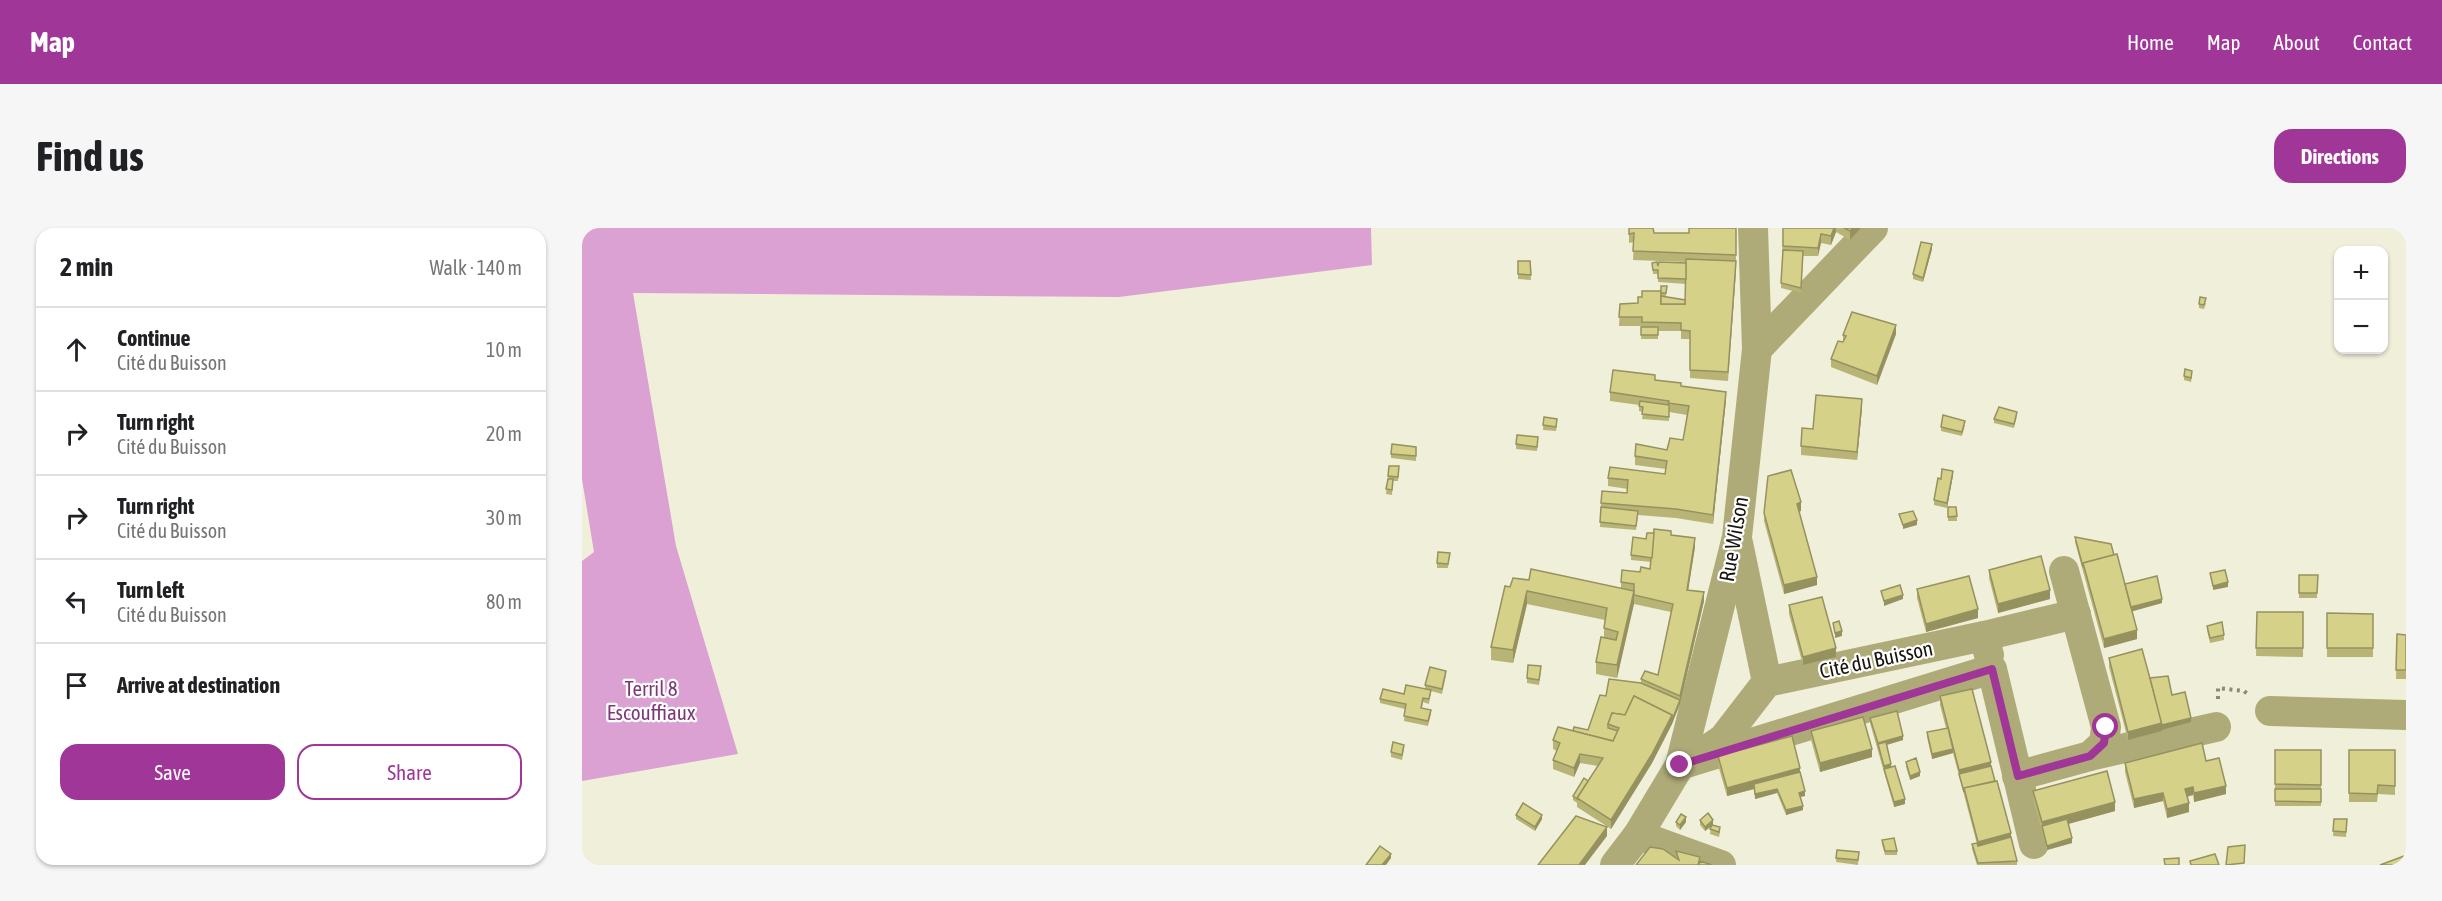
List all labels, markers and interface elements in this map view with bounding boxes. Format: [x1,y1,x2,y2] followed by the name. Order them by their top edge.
[30,26,75,58] text: Map
[2127,30,2174,54] text: Home
[2207,30,2241,54] text: Map
[2274,30,2320,54] text: About
[2353,30,2412,54] text: Contact
[2274,129,2406,183] button: Directions
[36,132,144,180] text: Find us
[2334,246,2388,354] map controls
[2334,246,2388,300] button: +
[60,252,113,282] text: 2 min
[430,256,522,279] text: Walk · 140 m
[2334,300,2388,354] button: −
[117,325,191,351] text: Continue
[60,333,93,366] icon: ahead
[486,338,522,361] text: 10 m
[117,351,227,374] text: Cité du Buisson
[117,409,194,435] text: Turn right
[60,417,93,450] icon: right
[486,422,522,445] text: 20 m
[117,435,227,458] text: Cité du Buisson
[117,493,194,519] text: Turn right
[1714,494,1752,584] street label: Rue Wilson
[60,501,93,534] icon: right
[486,506,522,529] text: 30 m
[117,519,227,542] text: Cité du Buisson
[117,577,184,603] text: Turn left
[60,585,93,618] icon: left
[486,590,522,613] text: 80 m
[117,603,227,626] text: Cité du Buisson
[1817,635,1935,683] street label: Cité du Buisson
[60,669,93,702] icon: arrive
[117,672,280,698] text: Arrive at destination
[607,676,696,724] park label: Terril 8 Escouffiaux
[2092,713,2118,739] route start
[60,744,285,800] button: Save
[297,744,522,800] button: Share
[1666,751,1692,777] route end

